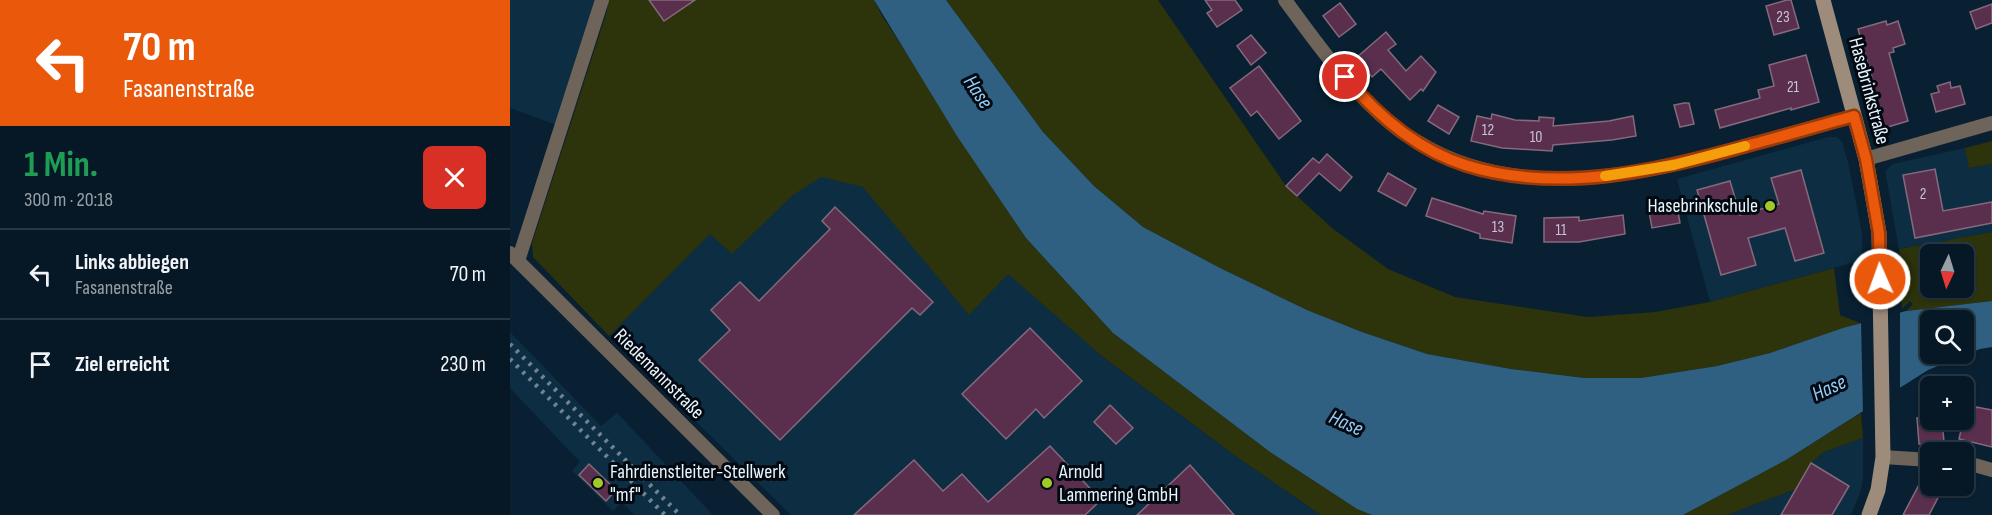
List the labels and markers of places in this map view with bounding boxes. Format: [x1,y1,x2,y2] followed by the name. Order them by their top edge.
[1319,51,1370,102] pin
[1647,194,1758,218] place label: Hasebrinkschule
[1763,199,1777,213] marker: Hasebrinkschule
[610,460,786,507] place label: Fahrdienstleiter-Stellwerk "mf"
[1058,460,1178,507] place label: Arnold Lammering GmbH
[591,476,605,490] marker: Fahrdienstleiter-Stellwerk "mf"
[1040,476,1054,490] marker: Arnold Lammering GmbH

